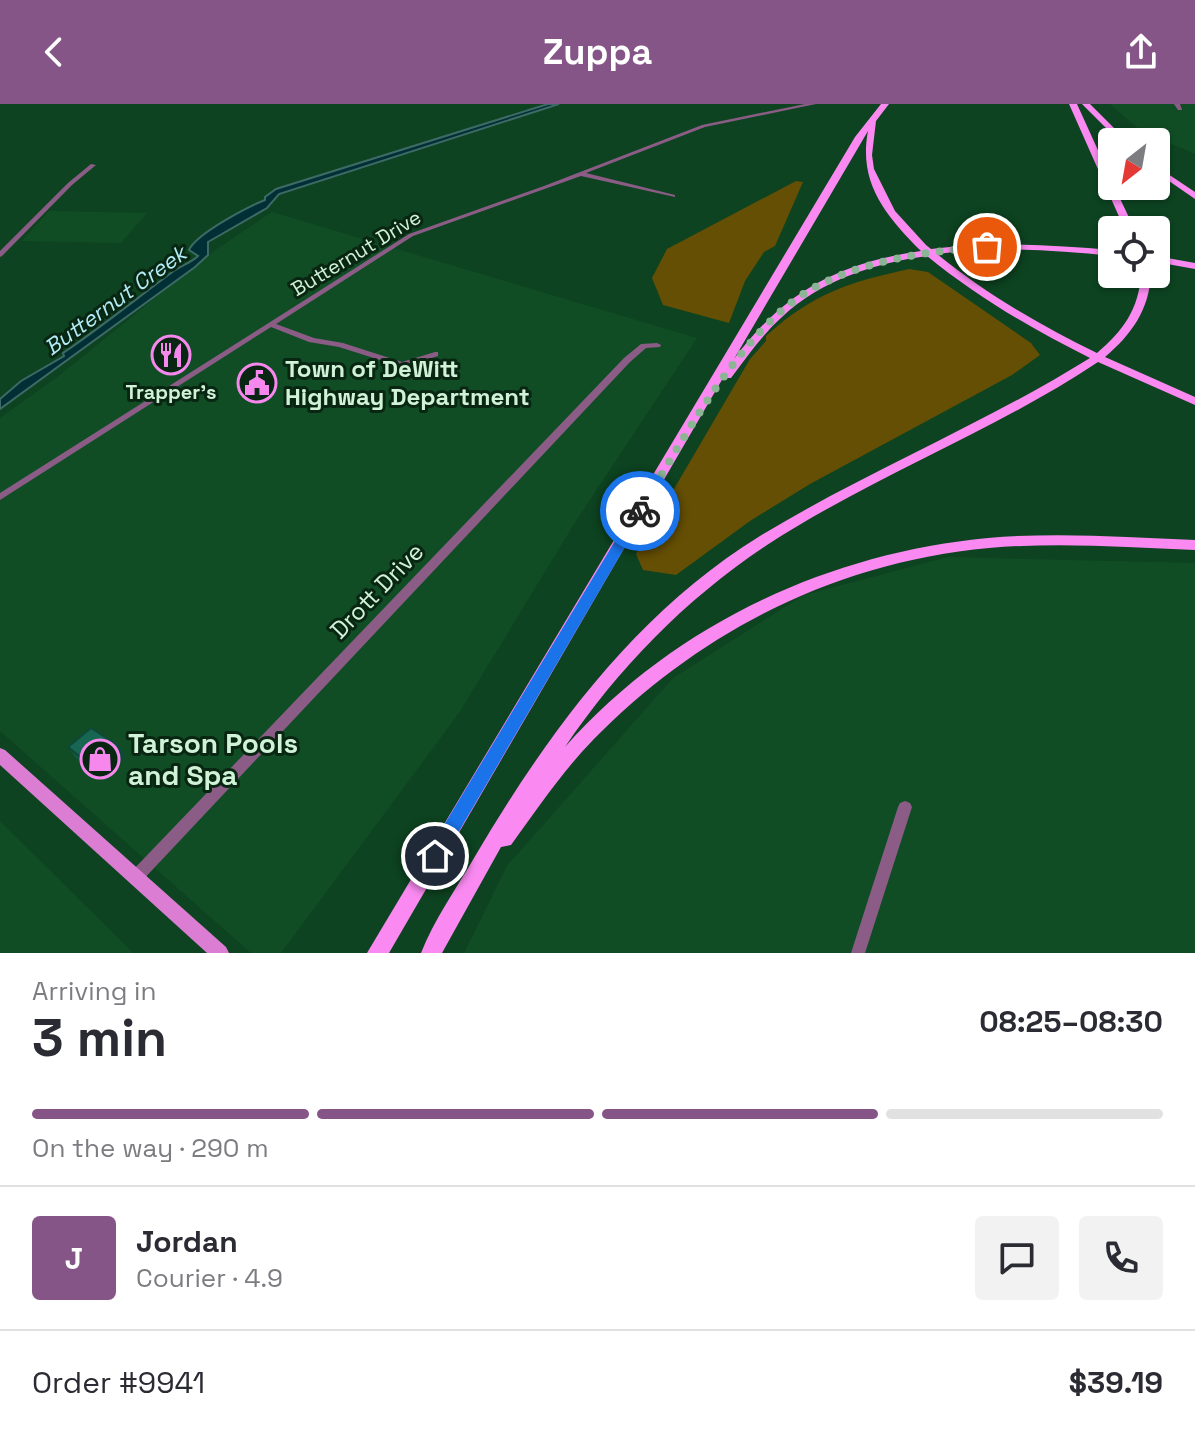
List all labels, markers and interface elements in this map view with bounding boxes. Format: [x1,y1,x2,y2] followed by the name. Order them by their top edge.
[543,29,652,75] text: Zuppa
[32,30,76,74] icon: back
[1119,30,1163,74] icon: share
[1098,128,1170,200] north arrow
[1098,128,1170,288] map controls
[286,204,426,302] street label: Butternut Drive
[953,213,1021,281] pin
[1098,216,1170,288] button: locate
[965,225,1009,269] icon: bag
[38,238,193,361] water label: Butternut Creek
[150,334,192,376] restaurant icon: Trapper's
[285,353,530,412] place label: Town of DeWitt Highway Department
[236,362,278,404] public building icon: Town of DeWitt Highway Department
[126,379,216,405] place label: Trapper's
[600,471,680,551] courier
[618,489,662,533] icon: bike
[323,536,430,645] street label: Drott Drive
[128,725,298,793] place label: Tarson Pools and Spa
[79,738,121,780] shop icon: Tarson Pools and Spa
[401,822,469,890] pin
[413,834,457,878] icon: home
[32,974,156,1008] text: Arriving in
[979,1002,1163,1041] text: 08:25–08:30
[32,1005,167,1071] text: 3 min
[32,1131,269,1165] text: On the way · 290 m
[975,1216,1059,1300] button: chat
[1079,1216,1163,1300] button: phone
[136,1222,238,1261] text: Jordan
[65,1239,83,1278] text: J
[136,1261,283,1295] text: Courier · 4.9
[32,1363,205,1402] text: Order #9941
[1069,1363,1163,1402] text: $39.19

